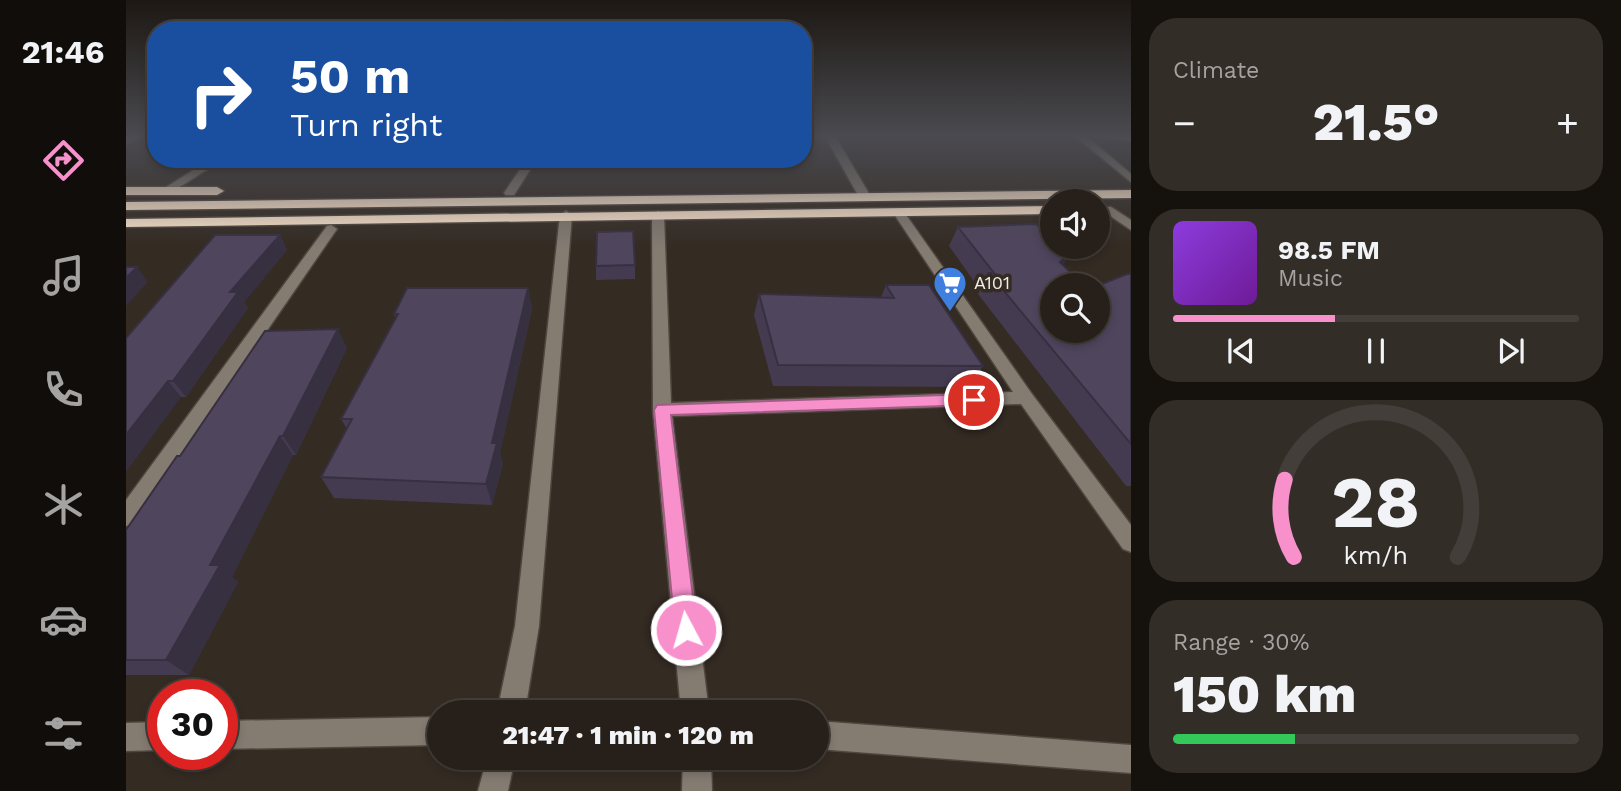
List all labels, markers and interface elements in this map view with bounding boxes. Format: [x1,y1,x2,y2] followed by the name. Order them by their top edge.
[22,33,104,71] text: 21:46
[290,47,410,105] text: 50 m
[175,49,266,140] icon: right
[1173,57,1259,84] text: Climate
[1313,92,1439,153] text: 21.5°
[1173,101,1196,145] text: −
[1556,101,1579,145] text: +
[290,106,442,144] text: Turn right
[39,136,88,185] icon: directions
[1040,189,1110,343] map controls
[1040,189,1110,259] button: sound
[1278,235,1380,265] text: 98.5 FM
[39,251,88,300] icon: music
[931,264,969,313] supermarket icon: A101
[1278,265,1343,292] text: Music
[974,272,1010,293] place label: A101
[1040,273,1110,343] button: search
[1222,332,1260,370] icon: previous
[1357,332,1395,370] icon: pause
[1492,332,1530,370] icon: next
[39,365,88,414] icon: phone
[944,370,1004,430] pin
[955,381,993,419] icon: arrive
[1331,459,1421,545] text: 28
[39,480,88,529] icon: climate
[1344,541,1408,570] text: km/h
[649,593,723,667] position arrow
[39,595,88,644] icon: car
[1173,629,1309,656] text: Range · 30%
[1173,664,1356,725] text: 150 km
[147,679,238,770] speed limit sign: 30
[39,709,88,758] icon: filters
[502,720,754,750] text: 21:47 · 1 min · 120 m

